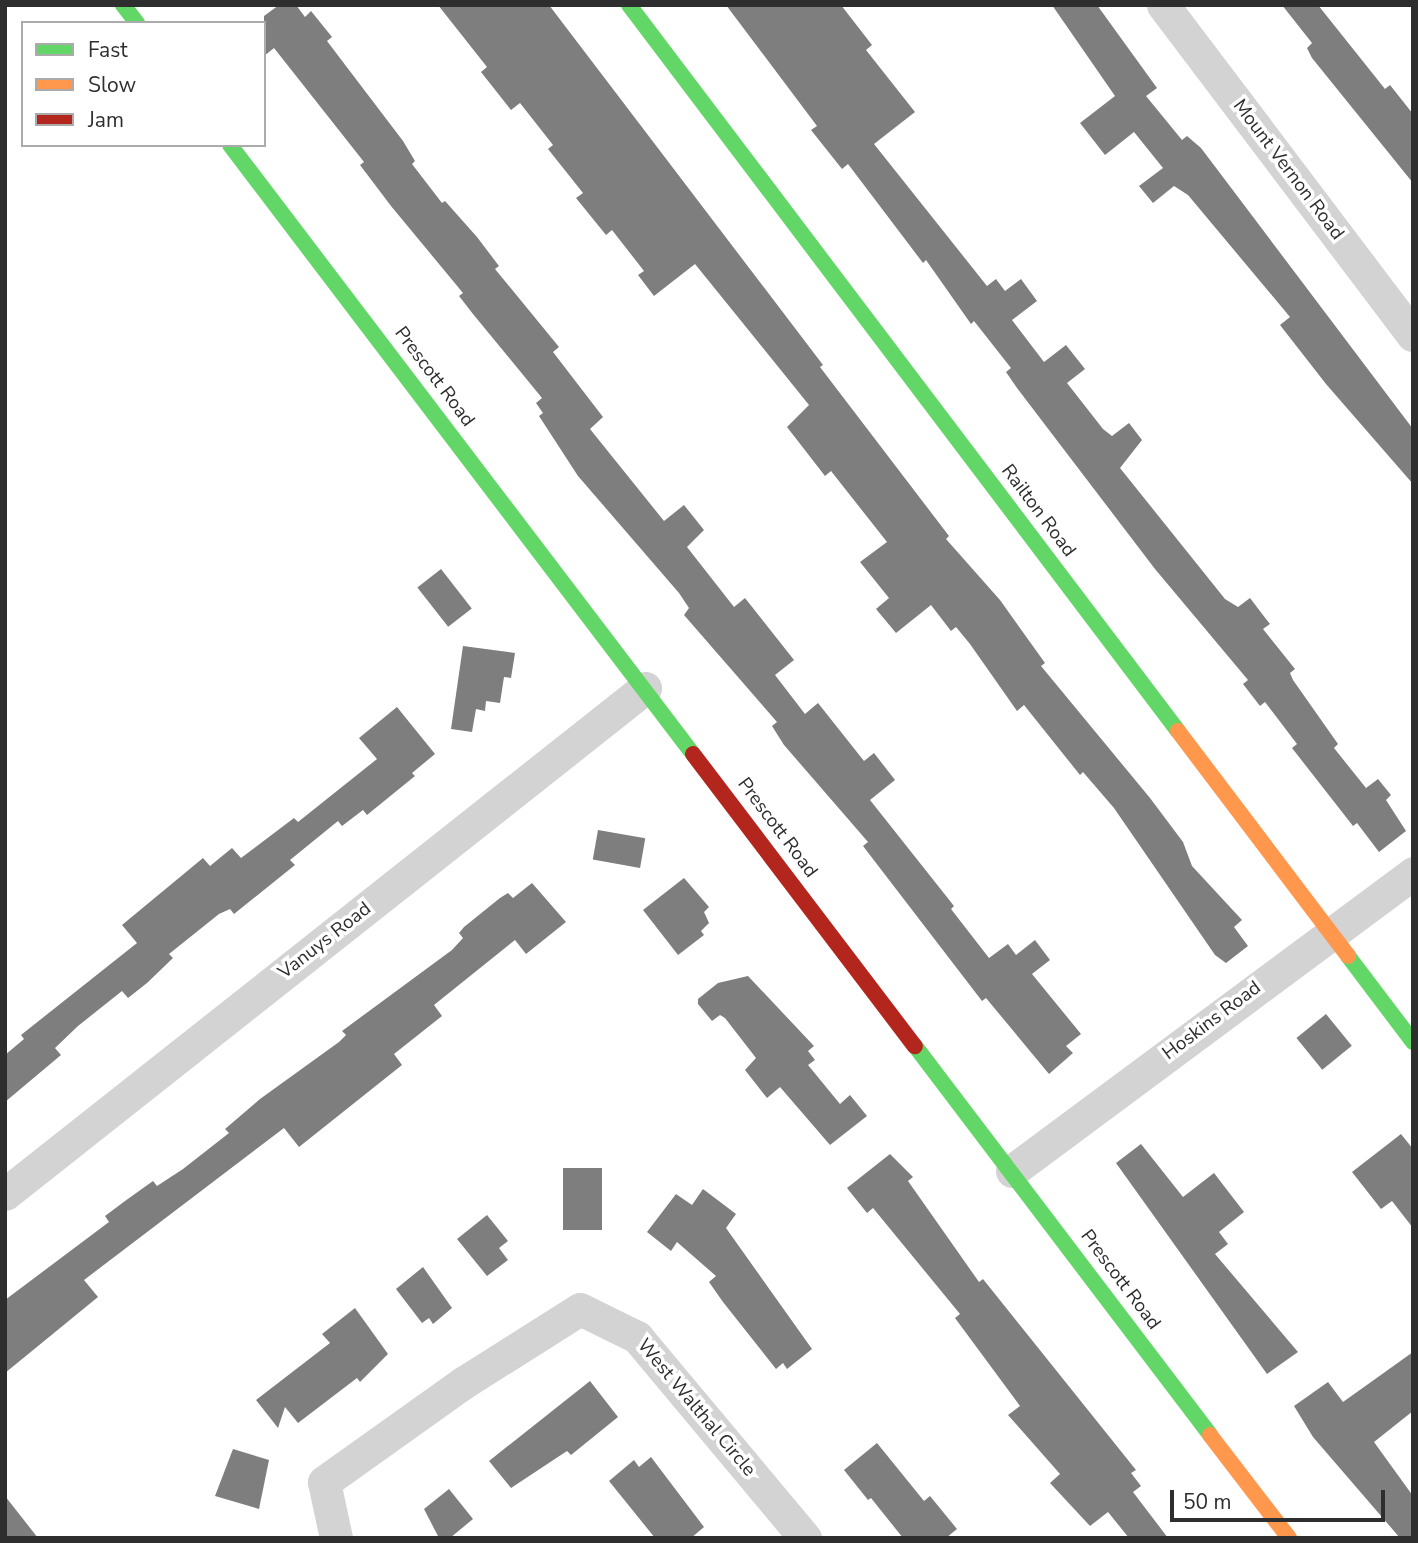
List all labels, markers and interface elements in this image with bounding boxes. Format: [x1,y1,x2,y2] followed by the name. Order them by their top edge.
[21,21,266,147] legend
[88,36,128,64] text: Fast
[88,71,136,99] text: Slow
[1228,95,1348,245] street label: Mount Vernon Road
[88,106,124,134] text: Jam
[389,323,479,431] street label: Prescott Road
[996,460,1080,562] street label: Railton Road
[732,774,822,882] street label: Prescott Road
[274,898,376,984] street label: Vanuys Road
[1158,977,1266,1065] street label: Hoskins Road
[1075,1226,1165,1334] street label: Prescott Road
[632,1335,760,1481] street label: West Walthal Circle
[1173,1476,1388,1520] scale bar
[1183,1488,1232,1516] text: 50 m

